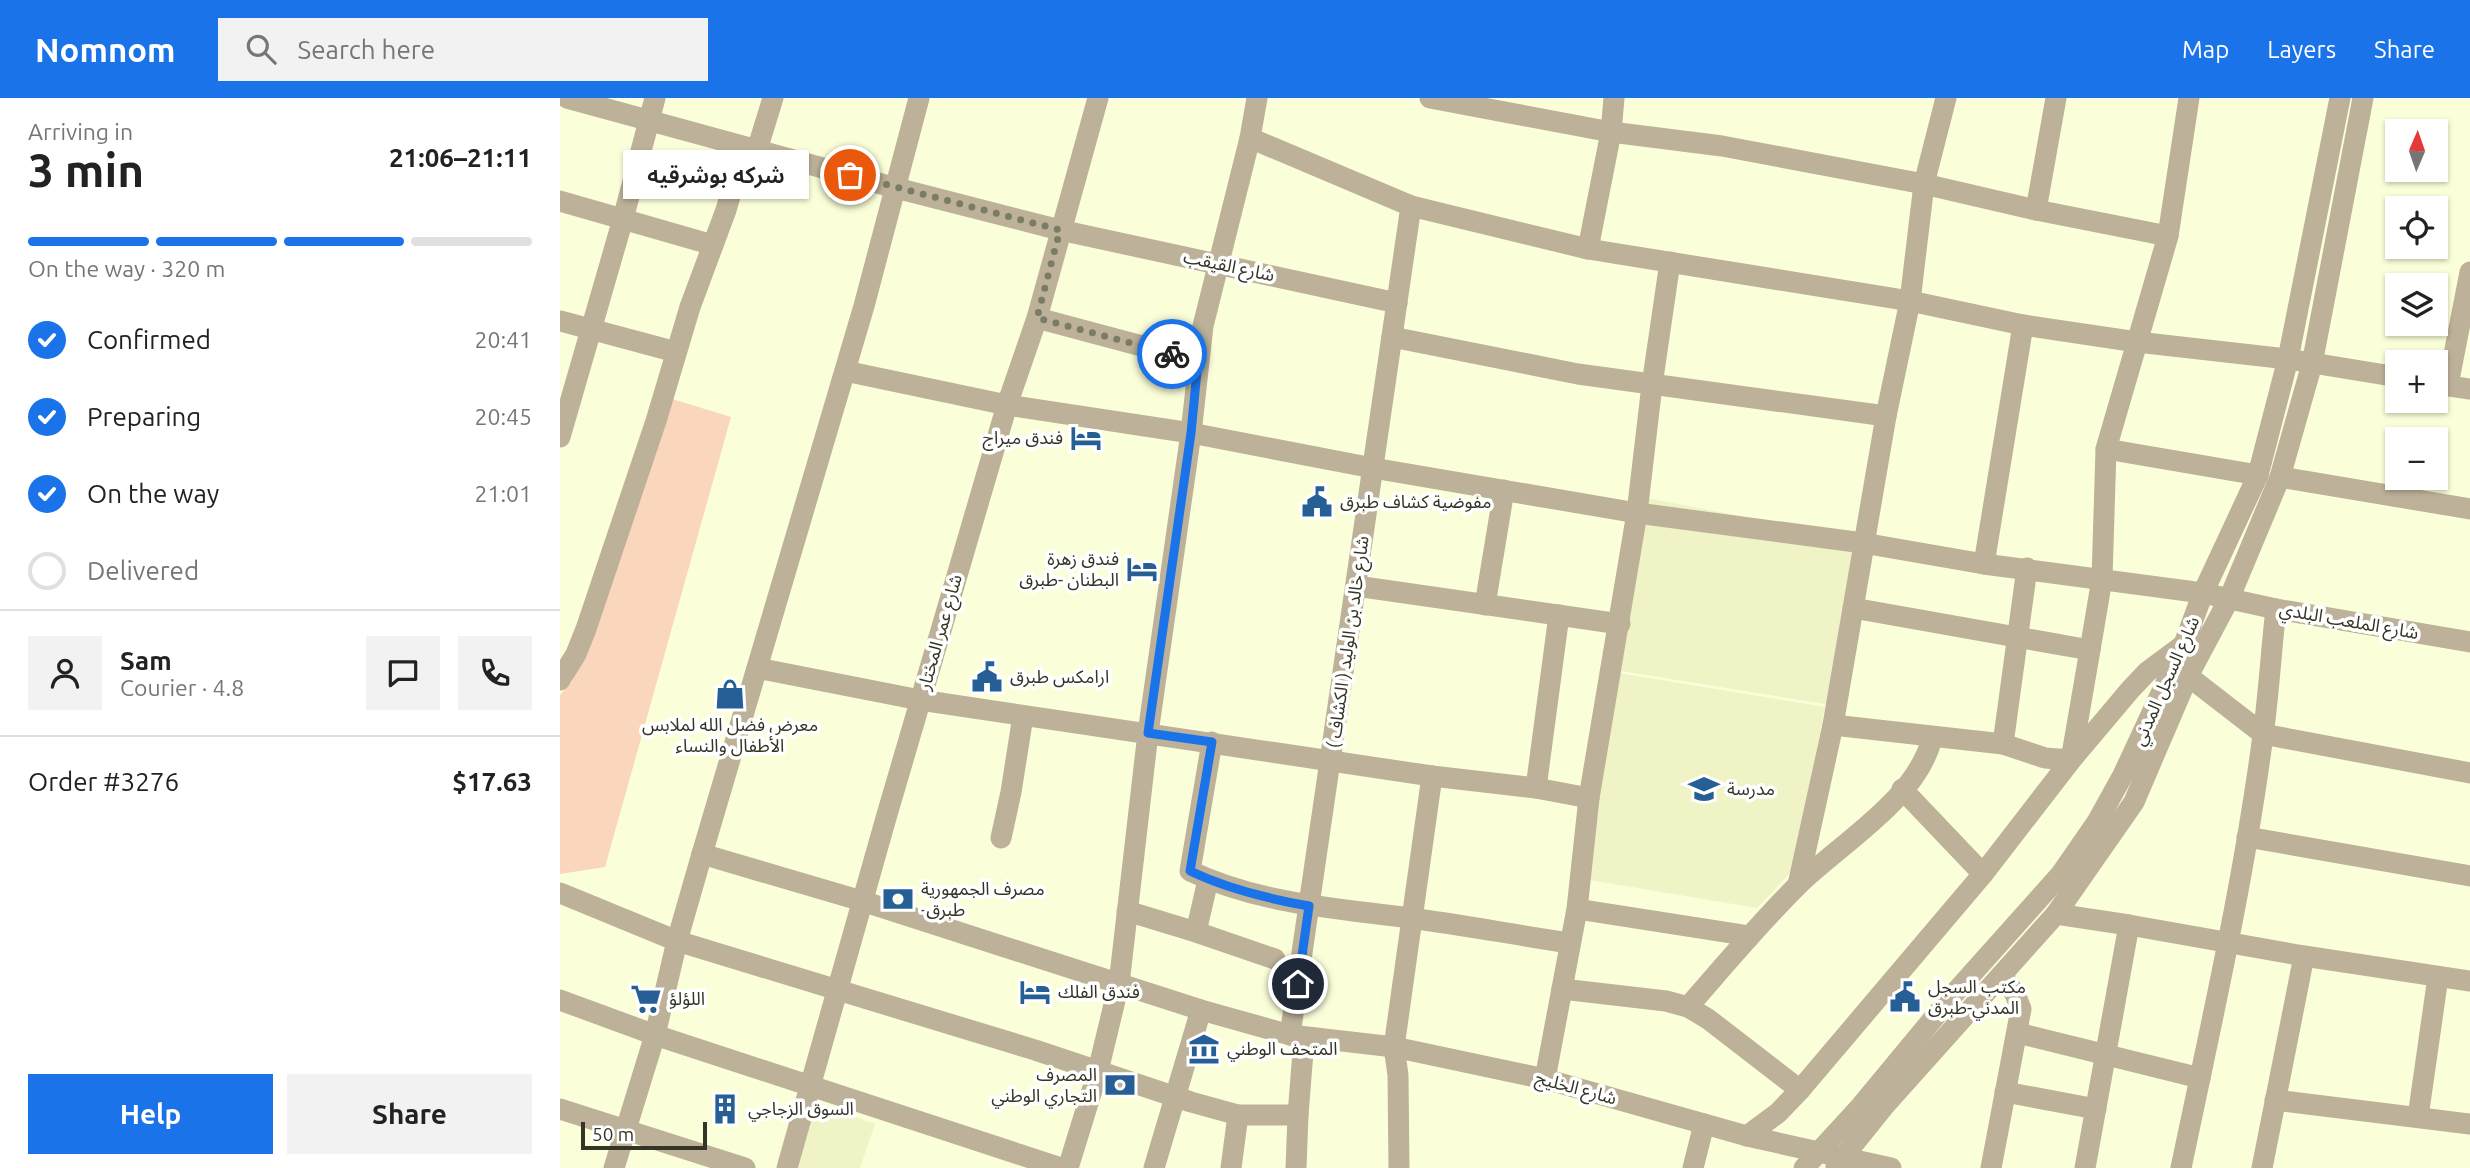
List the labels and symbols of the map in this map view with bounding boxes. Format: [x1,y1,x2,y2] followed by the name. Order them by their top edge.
[2385,119,2448,182] north arrow
[820,145,880,205] pin
[623,150,808,200] callout: شركه بوشرقيه
[1181,246,1276,289] street label: شارع القيقب
[1137,319,1207,389] courier
[1069,421,1103,455] hotel icon: فندق ميراج
[983,427,1063,451] place label: فندق ميراج
[1300,485,1334,519] public building icon: مفوضية كشاف طبرق
[1340,491,1491,513] place label: مفوضية كشاف طبرق
[1322,535,1377,750] street label: شارع خالد بن الوليد ( الكشاف )
[1019,548,1119,591] place label: فندق زهرة البطنان -طبرق
[1125,552,1159,586] hotel icon: فندق زهرة البطنان -طبرق
[913,572,970,694] street label: شارع عمر المختار
[2277,598,2420,647] street label: شارع الملعب البلدي
[2128,613,2207,750] street label: شارع السجل المدني
[970,660,1004,694] public building icon: ارامكس طبرق
[1010,666,1109,688] place label: ارامكس طبرق
[713,677,747,711] shop icon: معرض فضل الله لملابس الأطفال والنساء
[642,714,818,757] place label: معرض فضل الله لملابس الأطفال والنساء
[1687,772,1721,806] school or university icon: مدرسة
[1727,778,1775,800] place label: مدرسة
[921,878,1045,921] place label: مصرف الجمهورية -طبرق
[881,882,915,916] bank icon: مصرف الجمهورية -طبرق
[1268,954,1328,1014] pin
[1018,975,1052,1009] hotel icon: فندق الفلك
[1928,976,2026,1021] place label: مكتب السجل المدني-طبرق
[1888,980,1922,1014] public building icon: مكتب السجل المدني-طبرق
[1058,981,1140,1001] place label: فندق الفلك
[629,982,663,1016] supermarket icon: اللؤلؤ
[669,988,705,1010] place label: اللؤلؤ
[1187,1032,1221,1066] museum icon: المتحف الوطني
[1227,1038,1338,1062] place label: المتحف الوطني
[991,1064,1097,1109] place label: المصرف التجاري الوطني
[1532,1067,1619,1112] street label: شارع الخليج
[1103,1068,1137,1102] bank icon: المصرف التجاري الوطني
[708,1092,742,1126] building icon: السوق الزجاجي
[748,1098,854,1122] place label: السوق الزجاجي
[581,1119,707,1151] scale bar

